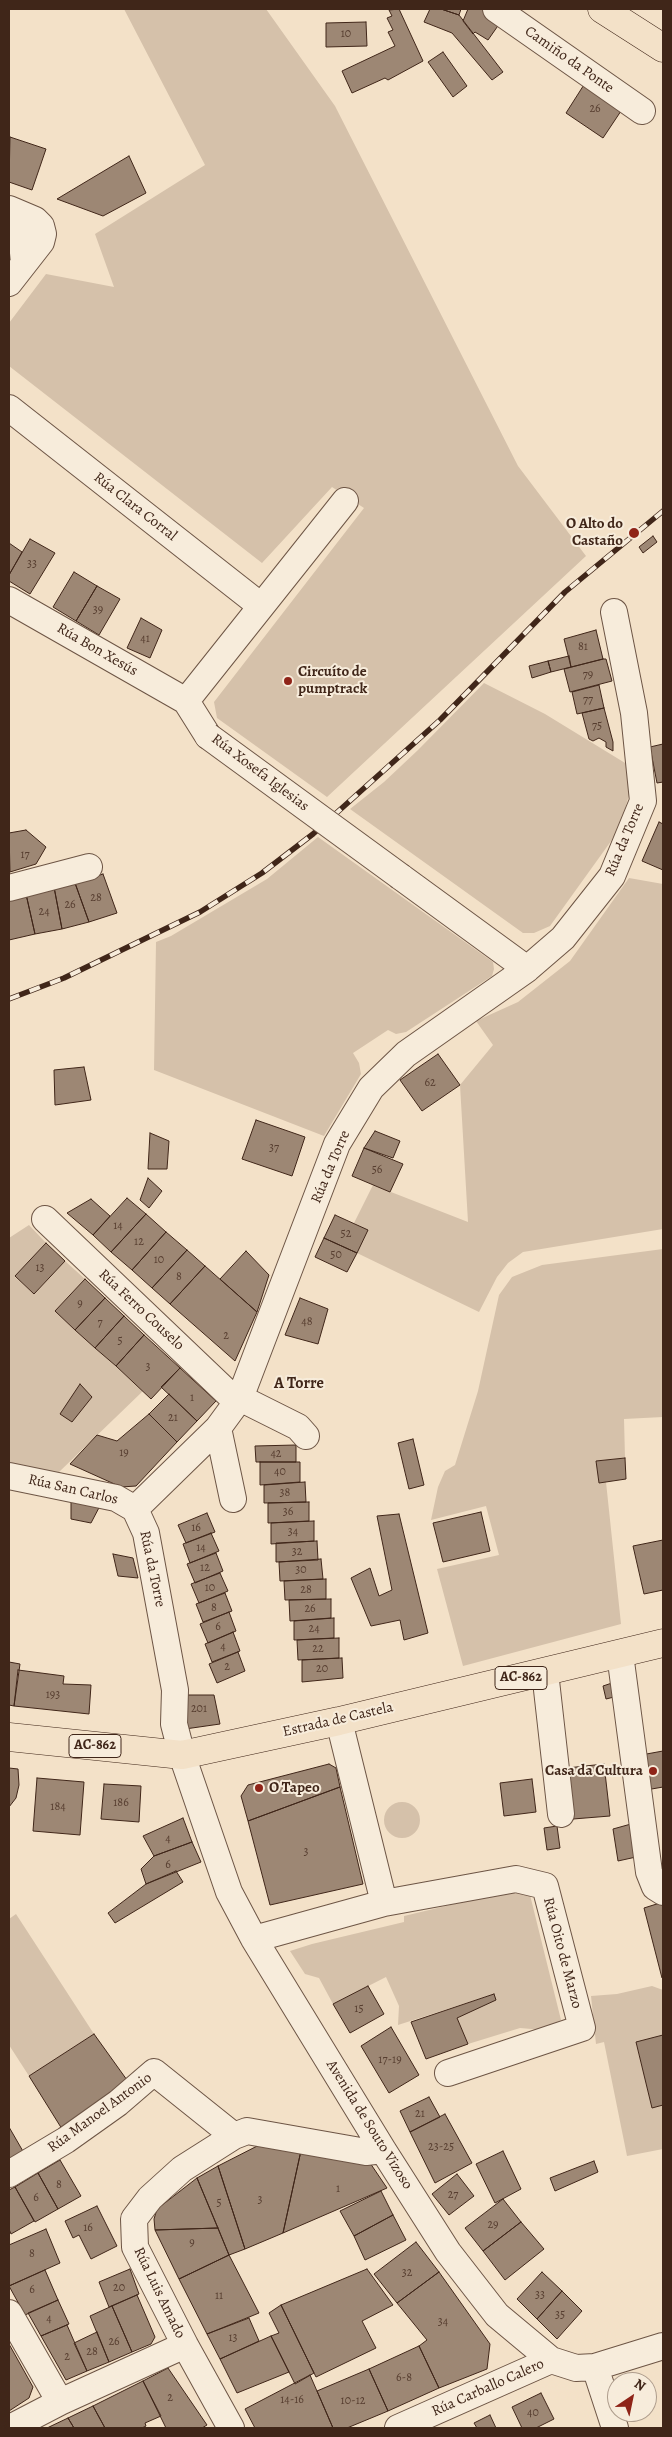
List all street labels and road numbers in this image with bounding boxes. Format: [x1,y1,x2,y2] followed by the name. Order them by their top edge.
[521,23,617,97] street label: Camiño da Ponte
[90,469,180,545] street label: Rúa Clara Corral
[53,620,141,680] street label: Rúa Bon Xesús
[208,730,312,816] street label: Rúa Xosefa Iglesias
[602,801,648,879] street label: Rúa da Torre
[308,1128,354,1206] street label: Rúa da Torre
[94,1266,188,1354] street label: Rúa Ferro Couselo
[26,1471,120,1509] street label: Rúa San Carlos
[135,1529,169,1609] street label: Rúa da Torre
[495,1666,547,1690] road number: AC-862
[281,1699,395,1741] street label: Estrada de Castela
[69,1734,121,1758] road number: AC-862
[539,1896,585,2010] street label: Rúa Oito de Marzo
[322,2057,416,2193] street label: Avenida de Souto Vizoso
[44,2069,156,2157] street label: Rúa Manoel Antonio
[129,2244,189,2342] street label: Rúa Luis Amado
[429,2355,547,2421] street label: Rúa Carballo Calero

